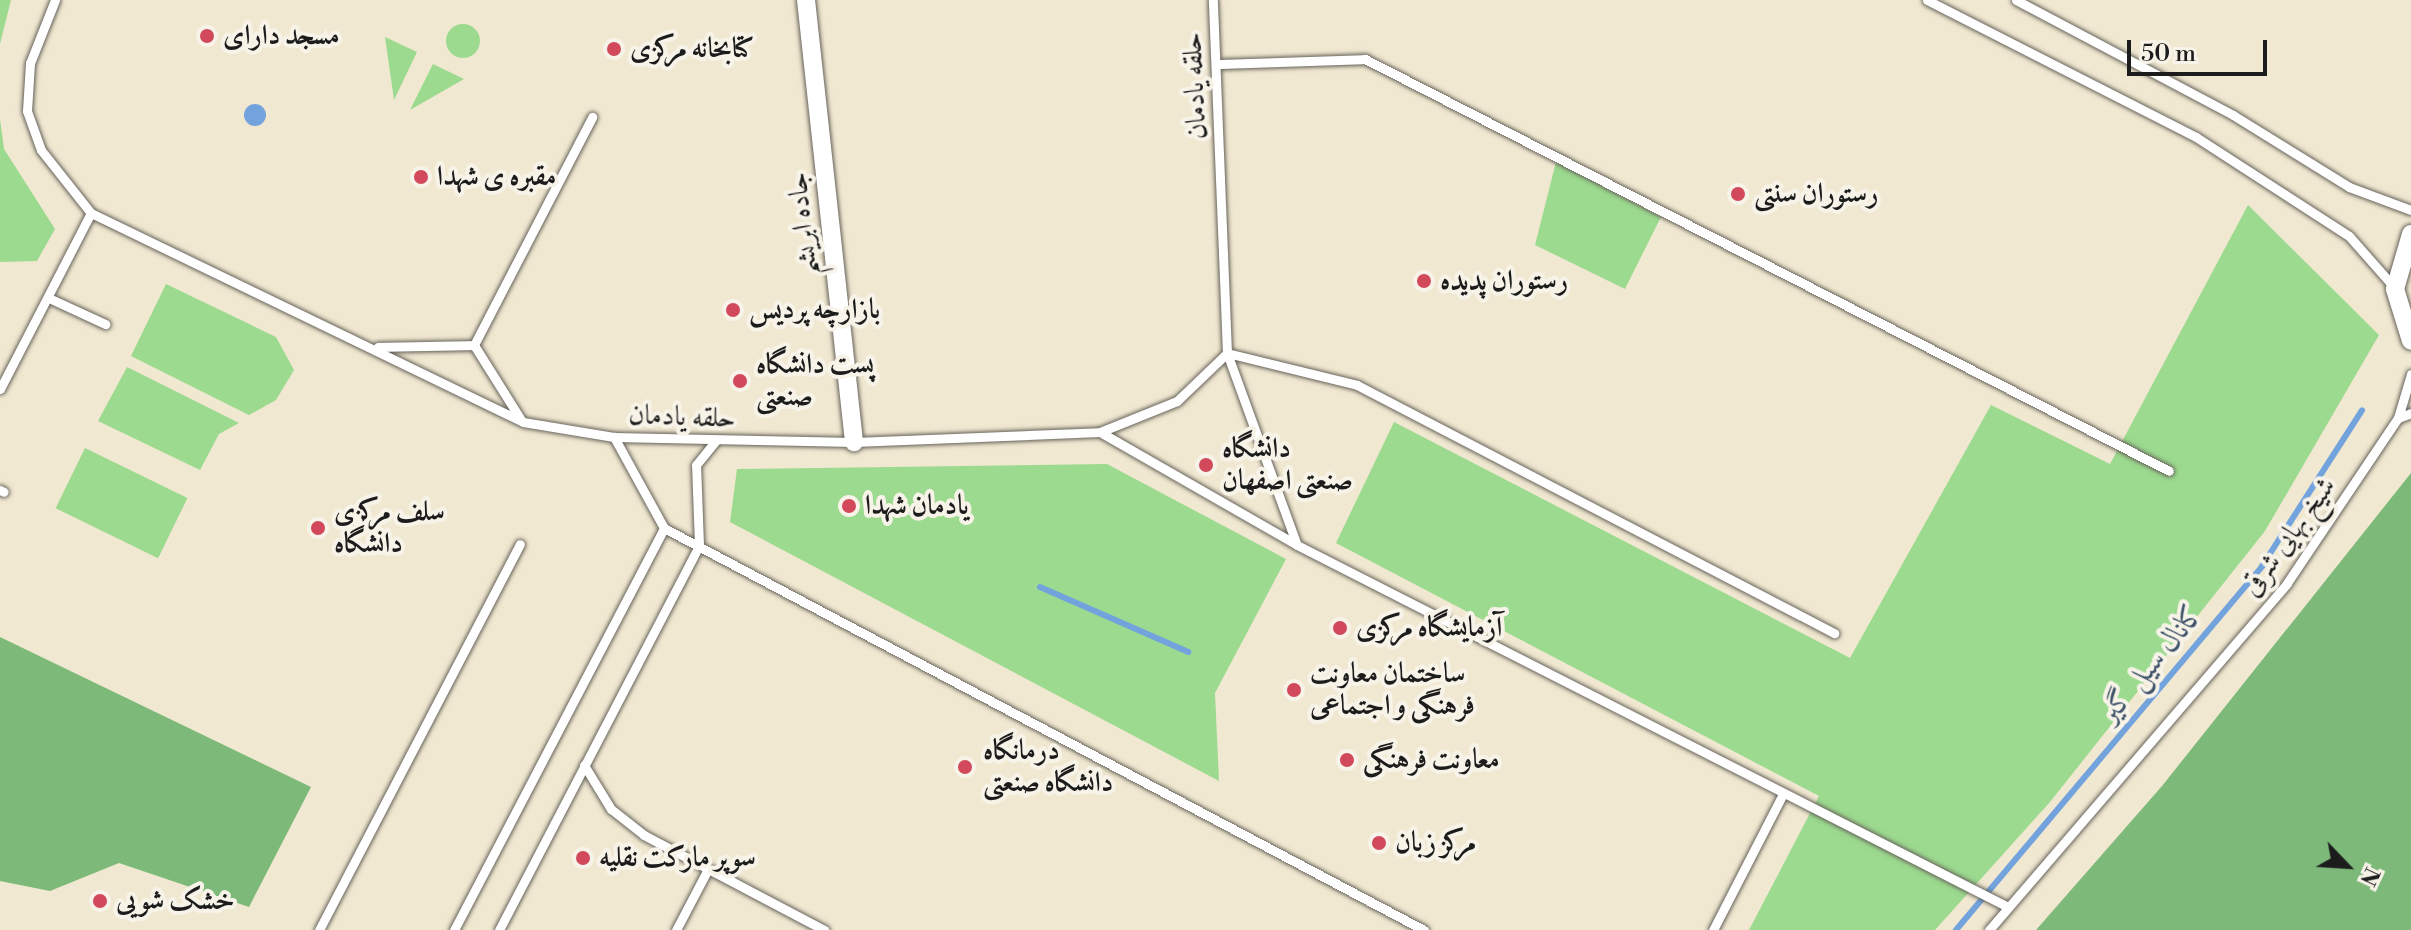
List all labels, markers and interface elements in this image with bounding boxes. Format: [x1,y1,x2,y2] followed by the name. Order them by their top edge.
[223,19,340,53] place label: مسجد دارای
[2131,24,2271,74] scale bar
[198,27,216,45] marker: مسجد دارای
[630,32,754,66] place label: کتابخانه مرکزی
[1175,32,1215,140] street label: حلقه یادمان
[2141,39,2196,69] text: 50 m
[605,40,623,58] marker: کتابخانه مرکزی
[437,160,556,194] place label: مقبره ی شهدا
[412,168,430,186] marker: مقبره ی شهدا
[781,171,825,277] street label: جاده ابریشم
[1754,177,1878,211] place label: رستوران سنتی
[1729,185,1747,203] marker: رستوران سنتی
[1440,264,1568,298] place label: رستوران پدیده
[1415,272,1433,290] marker: رستوران پدیده
[749,293,880,327] place label: بازارچه پردیس
[724,301,742,319] marker: بازارچه پردیس
[756,348,874,414] place label: پست دانشگاه صنعتی
[731,372,749,390] marker: پست دانشگاه صنعتی
[628,398,736,436] street label: حلقه یادمان
[1222,432,1353,498] place label: دانشگاه صنعتی اصفهان
[1197,456,1215,474] marker: دانشگاه صنعتی اصفهان
[2235,471,2343,603] street label: شیخ بهایی شرقی
[865,489,969,523] place label: یادمان شهدا
[334,495,445,561] place label: سلف مرکزی دانشگاه
[840,497,858,515] marker: یادمان شهدا
[309,519,327,537] marker: سلف مرکزی دانشگاه
[2091,595,2213,731] water label: کانال سیل گیر
[1356,611,1502,645] place label: آزمایشگاه مرکزی
[1331,619,1349,637] marker: آزمایشگاه مرکزی
[1310,657,1475,723] place label: ساختمان معاونت فرهنگی و اجتماعی
[1285,681,1303,699] marker: ساختمان معاونت فرهنگی و اجتماعی
[983,734,1113,800] place label: درمانگاه دانشگاه صنعتی
[1363,743,1500,777] place label: معاونت فرهنگی
[1338,751,1356,769] marker: معاونت فرهنگی
[954,756,976,778] marker: درمانگاه دانشگاه صنعتی
[1395,826,1476,860] place label: مرکز زبان
[2307,826,2387,906] north arrow
[1370,834,1388,852] marker: مرکز زبان
[599,841,756,875] place label: سوپر مارکت نقلیه
[574,849,592,867] marker: سوپر مارکت نقلیه
[2353,863,2385,890] text: N
[116,884,235,918] place label: خشک شویی
[91,892,109,910] marker: خشک شویی

